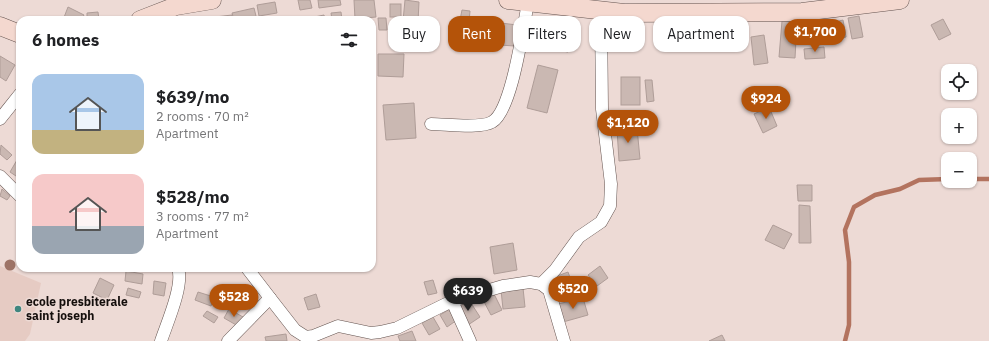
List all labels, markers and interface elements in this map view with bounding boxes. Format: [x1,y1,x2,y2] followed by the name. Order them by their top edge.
[388,16,440,52] chip: Buy
[448,16,505,52] chip: Rent
[513,16,581,52] chip: Filters
[589,16,645,52] chip: New
[653,16,749,52] chip: Apartment
[782,19,848,53] pin: $1,700
[793,23,837,40] text: $1,700
[32,29,99,51] text: 6 homes
[338,29,360,51] icon: filters
[941,64,977,188] map controls
[941,64,977,100] button: locate
[156,86,229,108] text: $639/mo
[742,86,790,120] pin: $924
[64,90,112,138] icon: home
[750,90,782,107] text: $924
[156,108,249,125] text: 2 rooms · 70 m²
[941,108,977,144] button: +
[595,110,661,144] pin: $1,120
[606,114,650,131] text: $1,120
[156,125,219,142] text: Apartment
[941,152,977,188] button: −
[156,186,229,208] text: $528/mo
[64,190,112,238] icon: home
[156,208,249,225] text: 3 rooms · 77 m²
[156,225,219,242] text: Apartment
[549,276,597,310] pin: $520
[444,278,492,312] pin: $639
[557,280,589,297] text: $520
[452,282,484,299] text: $639
[210,284,258,318] pin: $528
[218,288,250,305] text: $528
[26,294,128,323] place label: ecole presbiterale saint joseph
[13,304,23,314] marker: ecole presbiterale saint joseph

